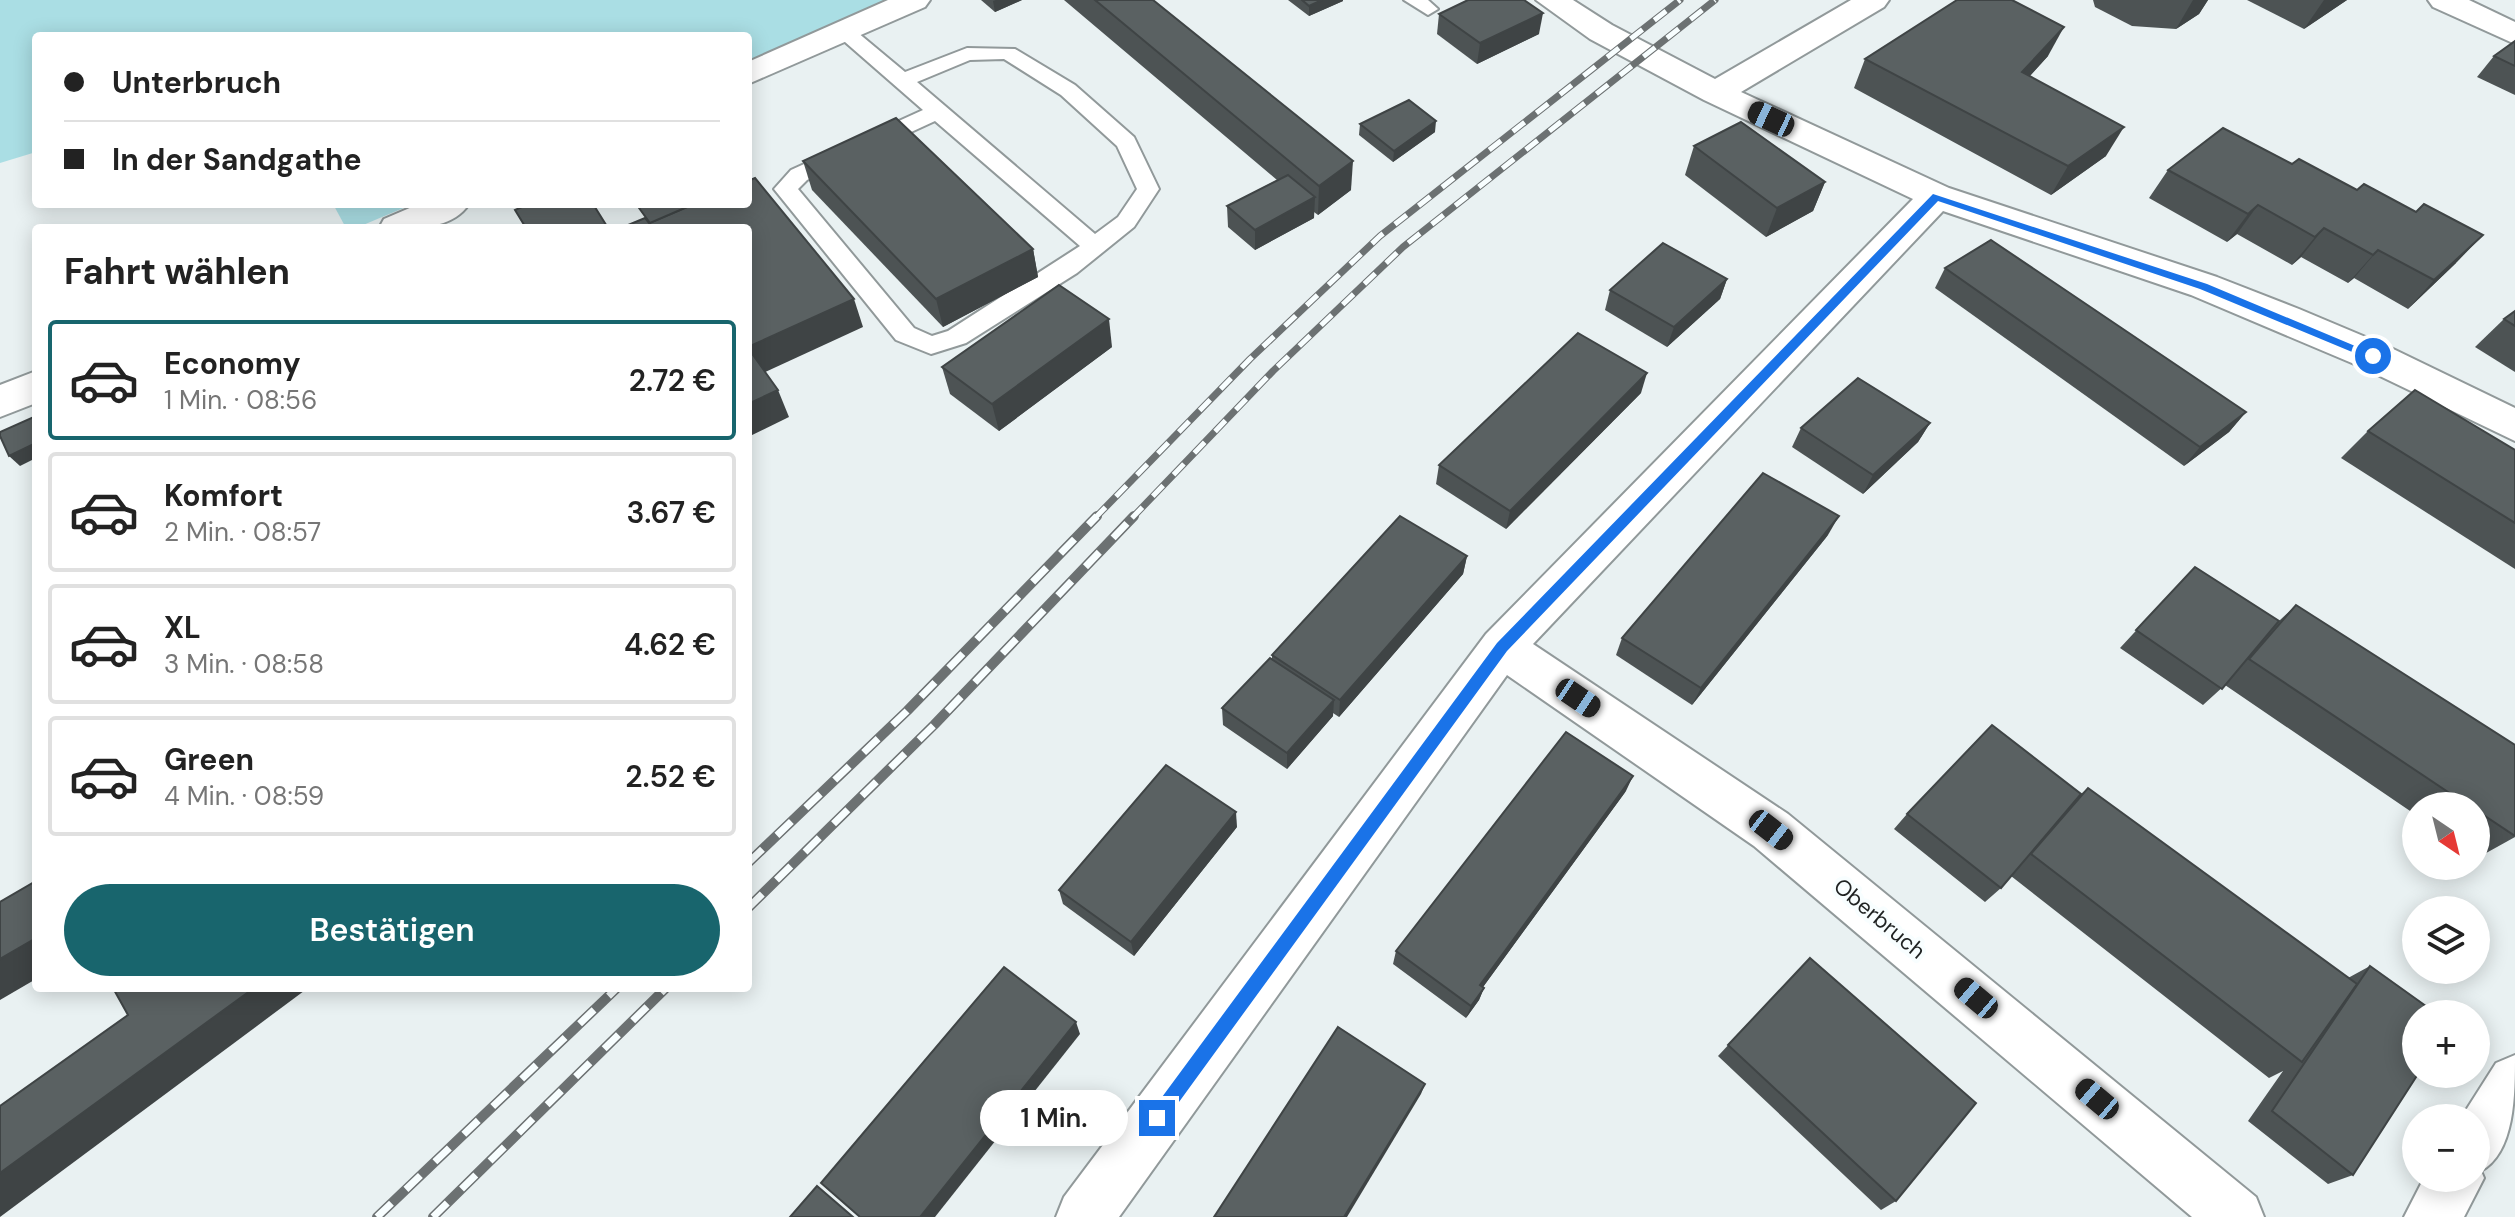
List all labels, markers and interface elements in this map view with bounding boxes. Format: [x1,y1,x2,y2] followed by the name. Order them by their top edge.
[112,63,281,102] text: Unterbruch
[1744,98,1798,140] car
[112,140,362,179] text: In der Sandgathe
[64,248,290,295] text: Fahrt wählen
[2355,338,2391,374] route start
[68,344,140,416] icon: car
[164,344,301,383] text: Economy
[629,361,716,400] text: 2.72 €
[164,383,317,417] text: 1 Min. · 08:56
[68,476,140,548] icon: car
[164,476,283,515] text: Komfort
[626,493,716,532] text: 3.67 €
[164,515,321,549] text: 2 Min. · 08:57
[68,608,140,680] icon: car
[164,608,201,647] text: XL
[624,625,716,664] text: 4.62 €
[164,647,324,681] text: 3 Min. · 08:58
[1551,675,1605,721] car
[68,740,140,812] icon: car
[164,740,254,779] text: Green
[625,757,716,796] text: 2.52 €
[164,779,324,813] text: 4 Min. · 08:59
[2402,792,2490,880] north arrow
[2402,792,2490,1192] map controls
[1745,806,1797,854] car
[1828,872,1932,965] street label: Oberbruch
[64,884,720,976] button: Bestätigen
[2402,896,2490,984] button: layers
[1950,973,2002,1023] car
[2402,1000,2490,1088] button: +
[2071,1074,2123,1124] car
[981,1090,1129,1146] callout: 1 Min.
[1139,1100,1175,1136] route end
[1021,1101,1087,1135] text: 1 Min.
[2402,1104,2490,1192] button: −

